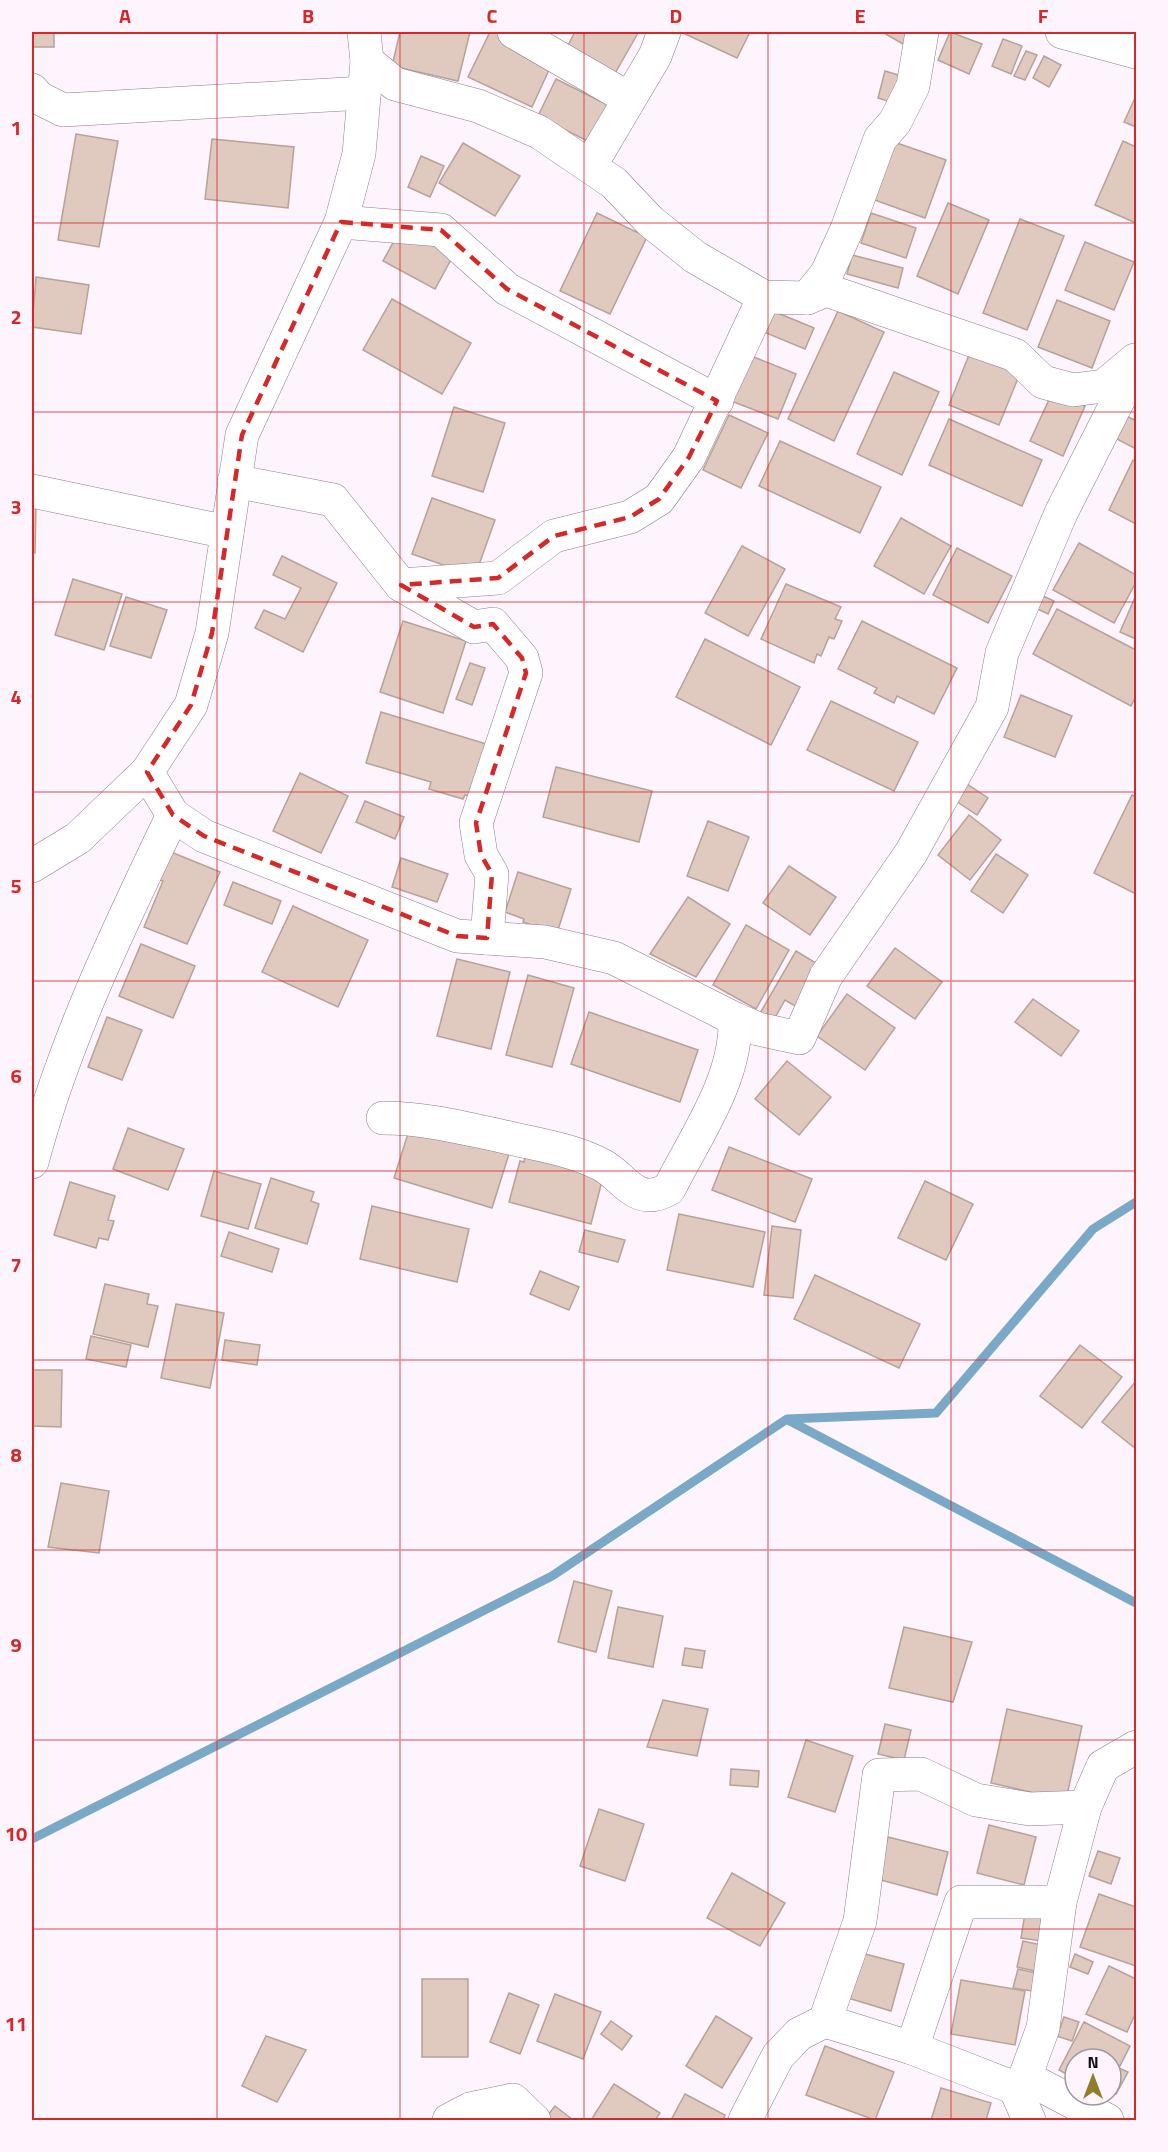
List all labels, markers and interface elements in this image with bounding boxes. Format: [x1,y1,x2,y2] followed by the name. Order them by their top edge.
[119,0,131,31] text: A
[302,0,314,31] text: B
[487,0,498,31] text: C
[670,0,682,31] text: D
[854,0,866,31] text: E
[1038,0,1049,31] text: F
[10,112,22,143] text: 1
[10,301,22,332] text: 2
[10,491,22,522] text: 3
[10,681,22,712] text: 4
[10,870,22,901] text: 5
[10,1060,22,1091] text: 6
[10,1249,22,1280] text: 7
[10,1439,22,1470] text: 8
[10,1629,22,1660] text: 9
[5,1818,27,1849] text: 10
[5,2008,27,2039] text: 11
[1063,2047,1123,2107] north arrow
[1087,2050,1099,2074] text: N

